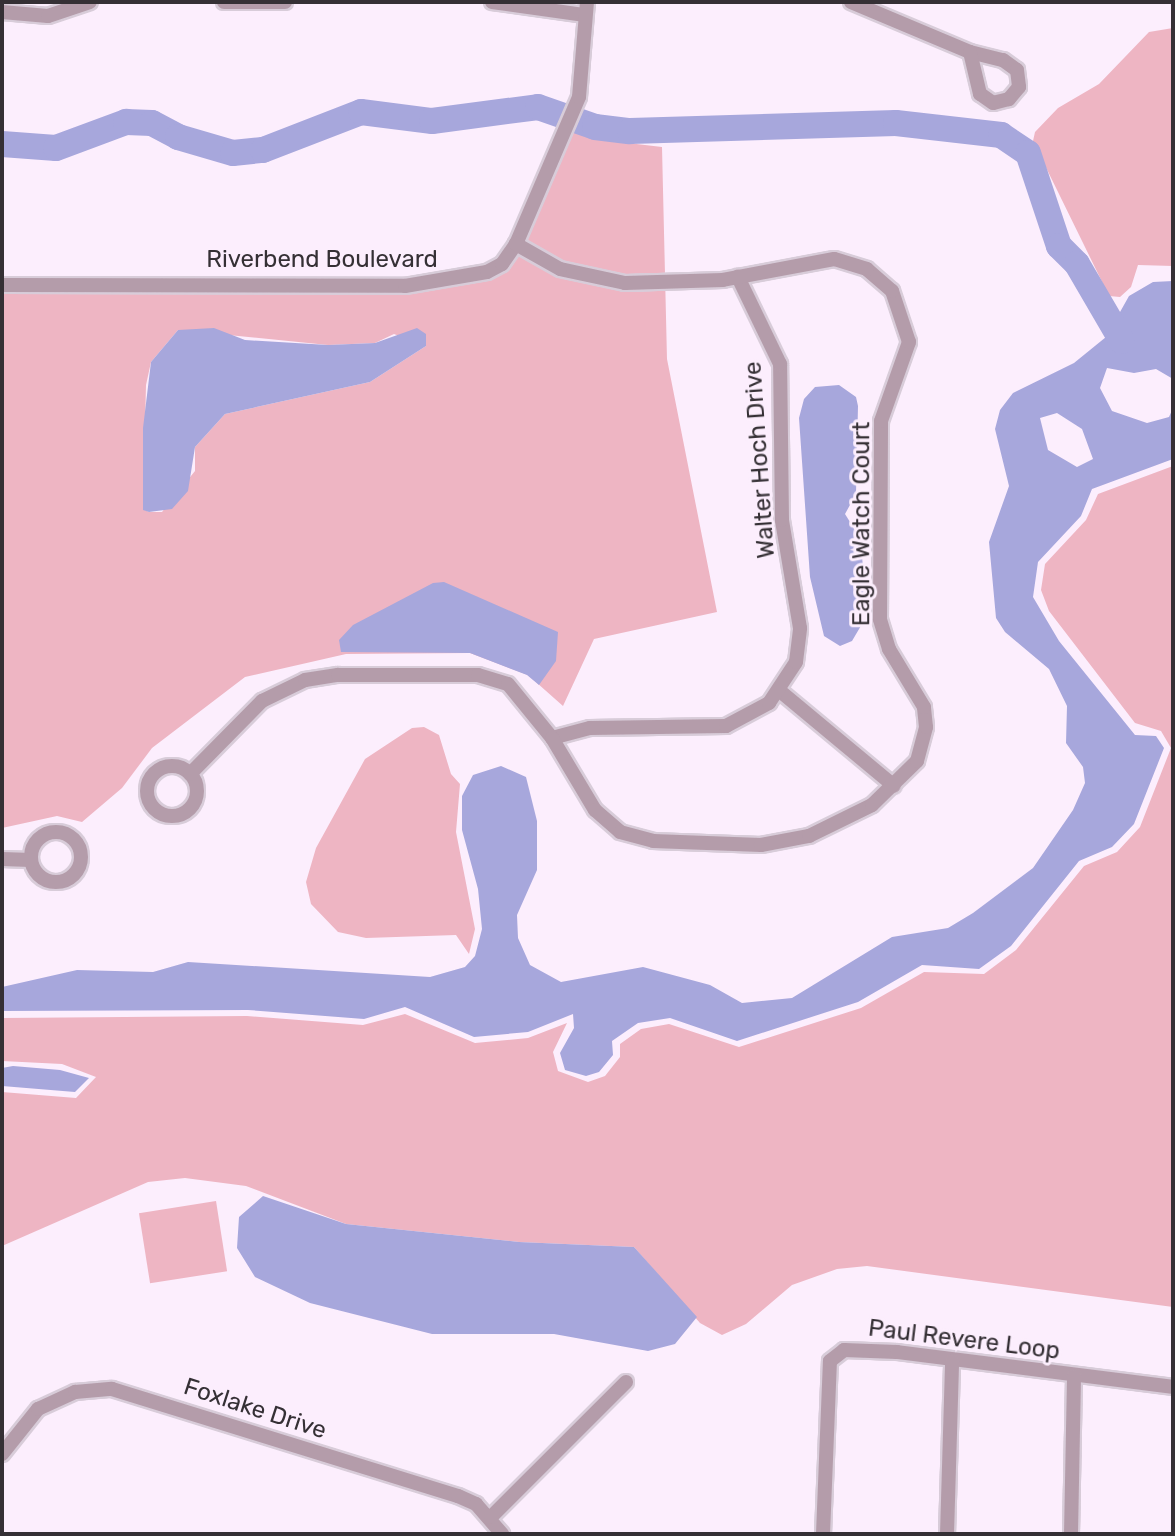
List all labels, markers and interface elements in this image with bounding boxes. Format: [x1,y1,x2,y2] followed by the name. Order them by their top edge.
[206,246,438,274] street label: Riverbend Boulevard
[739,360,781,560] street label: Walter Hoch Drive
[848,422,876,626] street label: Eagle Watch Court
[867,1314,1061,1366] street label: Paul Revere Loop
[180,1372,330,1446] street label: Foxlake Drive

